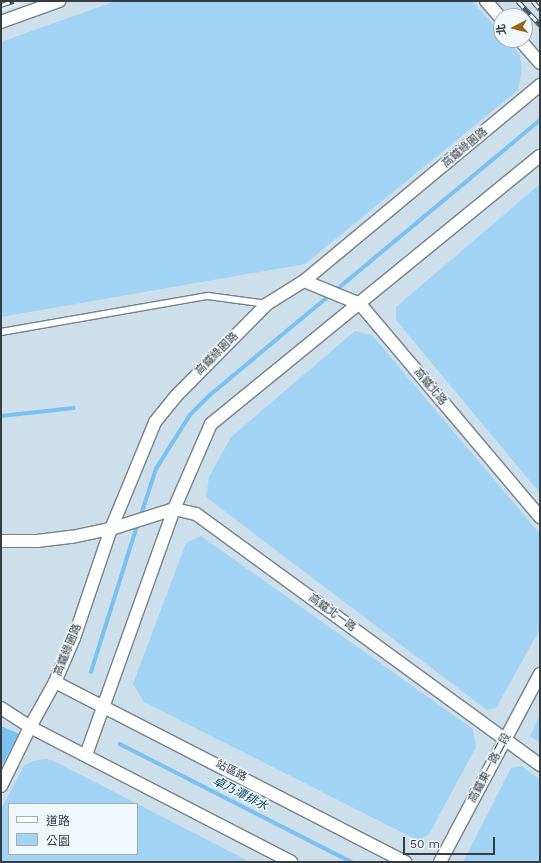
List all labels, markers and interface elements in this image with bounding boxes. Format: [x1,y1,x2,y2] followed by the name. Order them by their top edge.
[493,8,533,48] north arrow
[494,23,509,36] text: 北
[440,125,490,171] street label: 高鐵綠園路
[193,330,241,378] street label: 高鐵綠園路
[411,366,449,408] street label: 高鐵北路
[306,591,358,635] street label: 高鐵北一路
[52,622,84,678] street label: 高鐵綠園路
[466,731,514,805] street label: 高鐵東一路二段
[213,758,249,784] street label: 站區路
[210,774,270,814] water label: 卓乃潭排水
[8,803,138,855] legend
[46,814,70,828] text: 道路
[405,829,497,855] scale bar
[46,834,70,848] text: 公園
[410,837,440,851] text: 50 m

